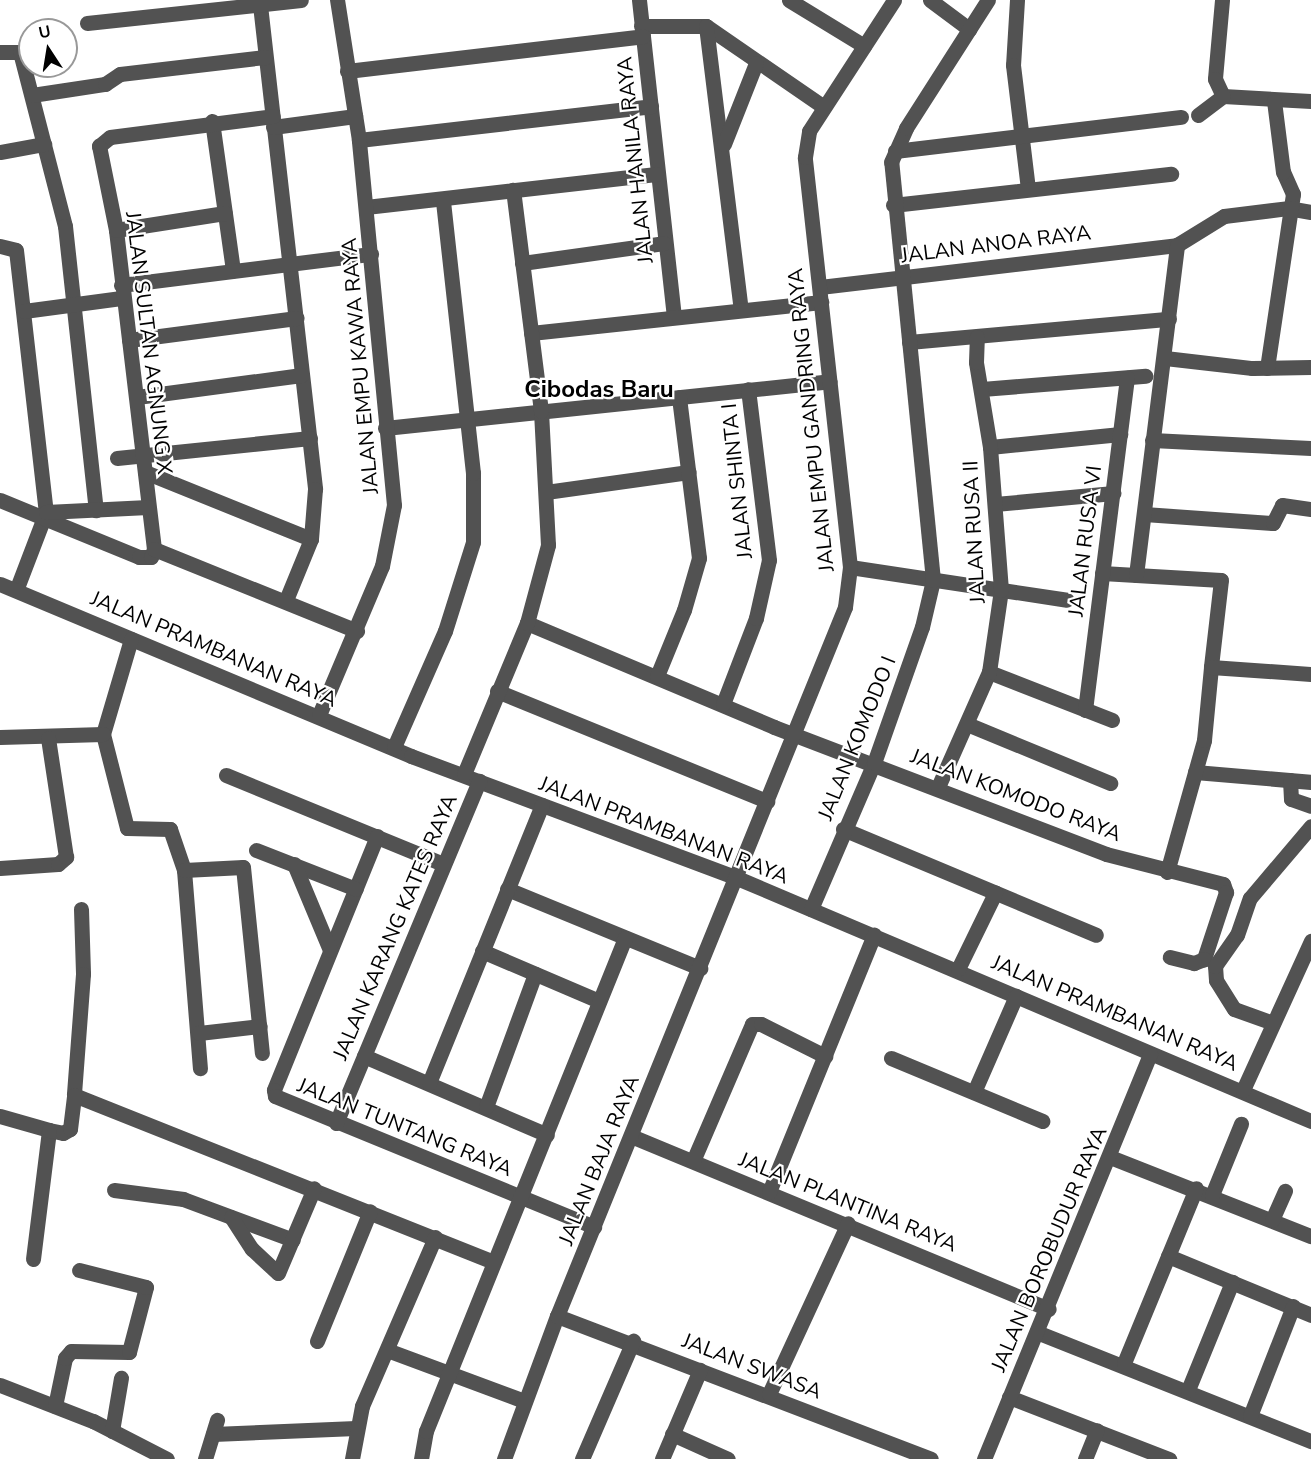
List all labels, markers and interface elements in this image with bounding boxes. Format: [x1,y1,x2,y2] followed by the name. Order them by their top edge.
[18,18,78,78] north arrow
[37,20,53,44] text: U
[612,56,658,264] street label: JALAN HANILA RAYA
[120,210,178,476] street label: JALAN SULTAN AGNUNG X
[900,220,1092,268] street label: JALAN ANOA RAYA
[336,237,384,495] street label: JALAN EMPU KAWA RAYA
[783,267,839,573] street label: JALAN EMPU GANDRING RAYA
[524,376,674,404] district label: Cibodas Baru
[716,402,758,560] street label: JALAN SHINTA I
[958,460,990,604] street label: JALAN RUSA II
[1063,464,1107,618] street label: JALAN RUSA VI
[87,586,341,712] street label: JALAN PRAMBANAN RAYA
[813,652,901,824] street label: JALAN KOMODO I
[907,743,1125,847] street label: JALAN KOMODO RAYA
[536,771,792,889] street label: JALAN PRAMBANAN RAYA
[328,790,462,1064] street label: JALAN KARANG KATES RAYA
[988,950,1242,1076] street label: JALAN PRAMBANAN RAYA
[553,1071,645,1249] street label: JALAN BAJA RAYA
[294,1072,516,1182] street label: JALAN TUNTANG RAYA
[986,1123,1112,1375] street label: JALAN BOROBUDUR RAYA
[735,1147,961,1257] street label: JALAN PLANTINA RAYA
[679,1328,825,1404] street label: JALAN SWASA

